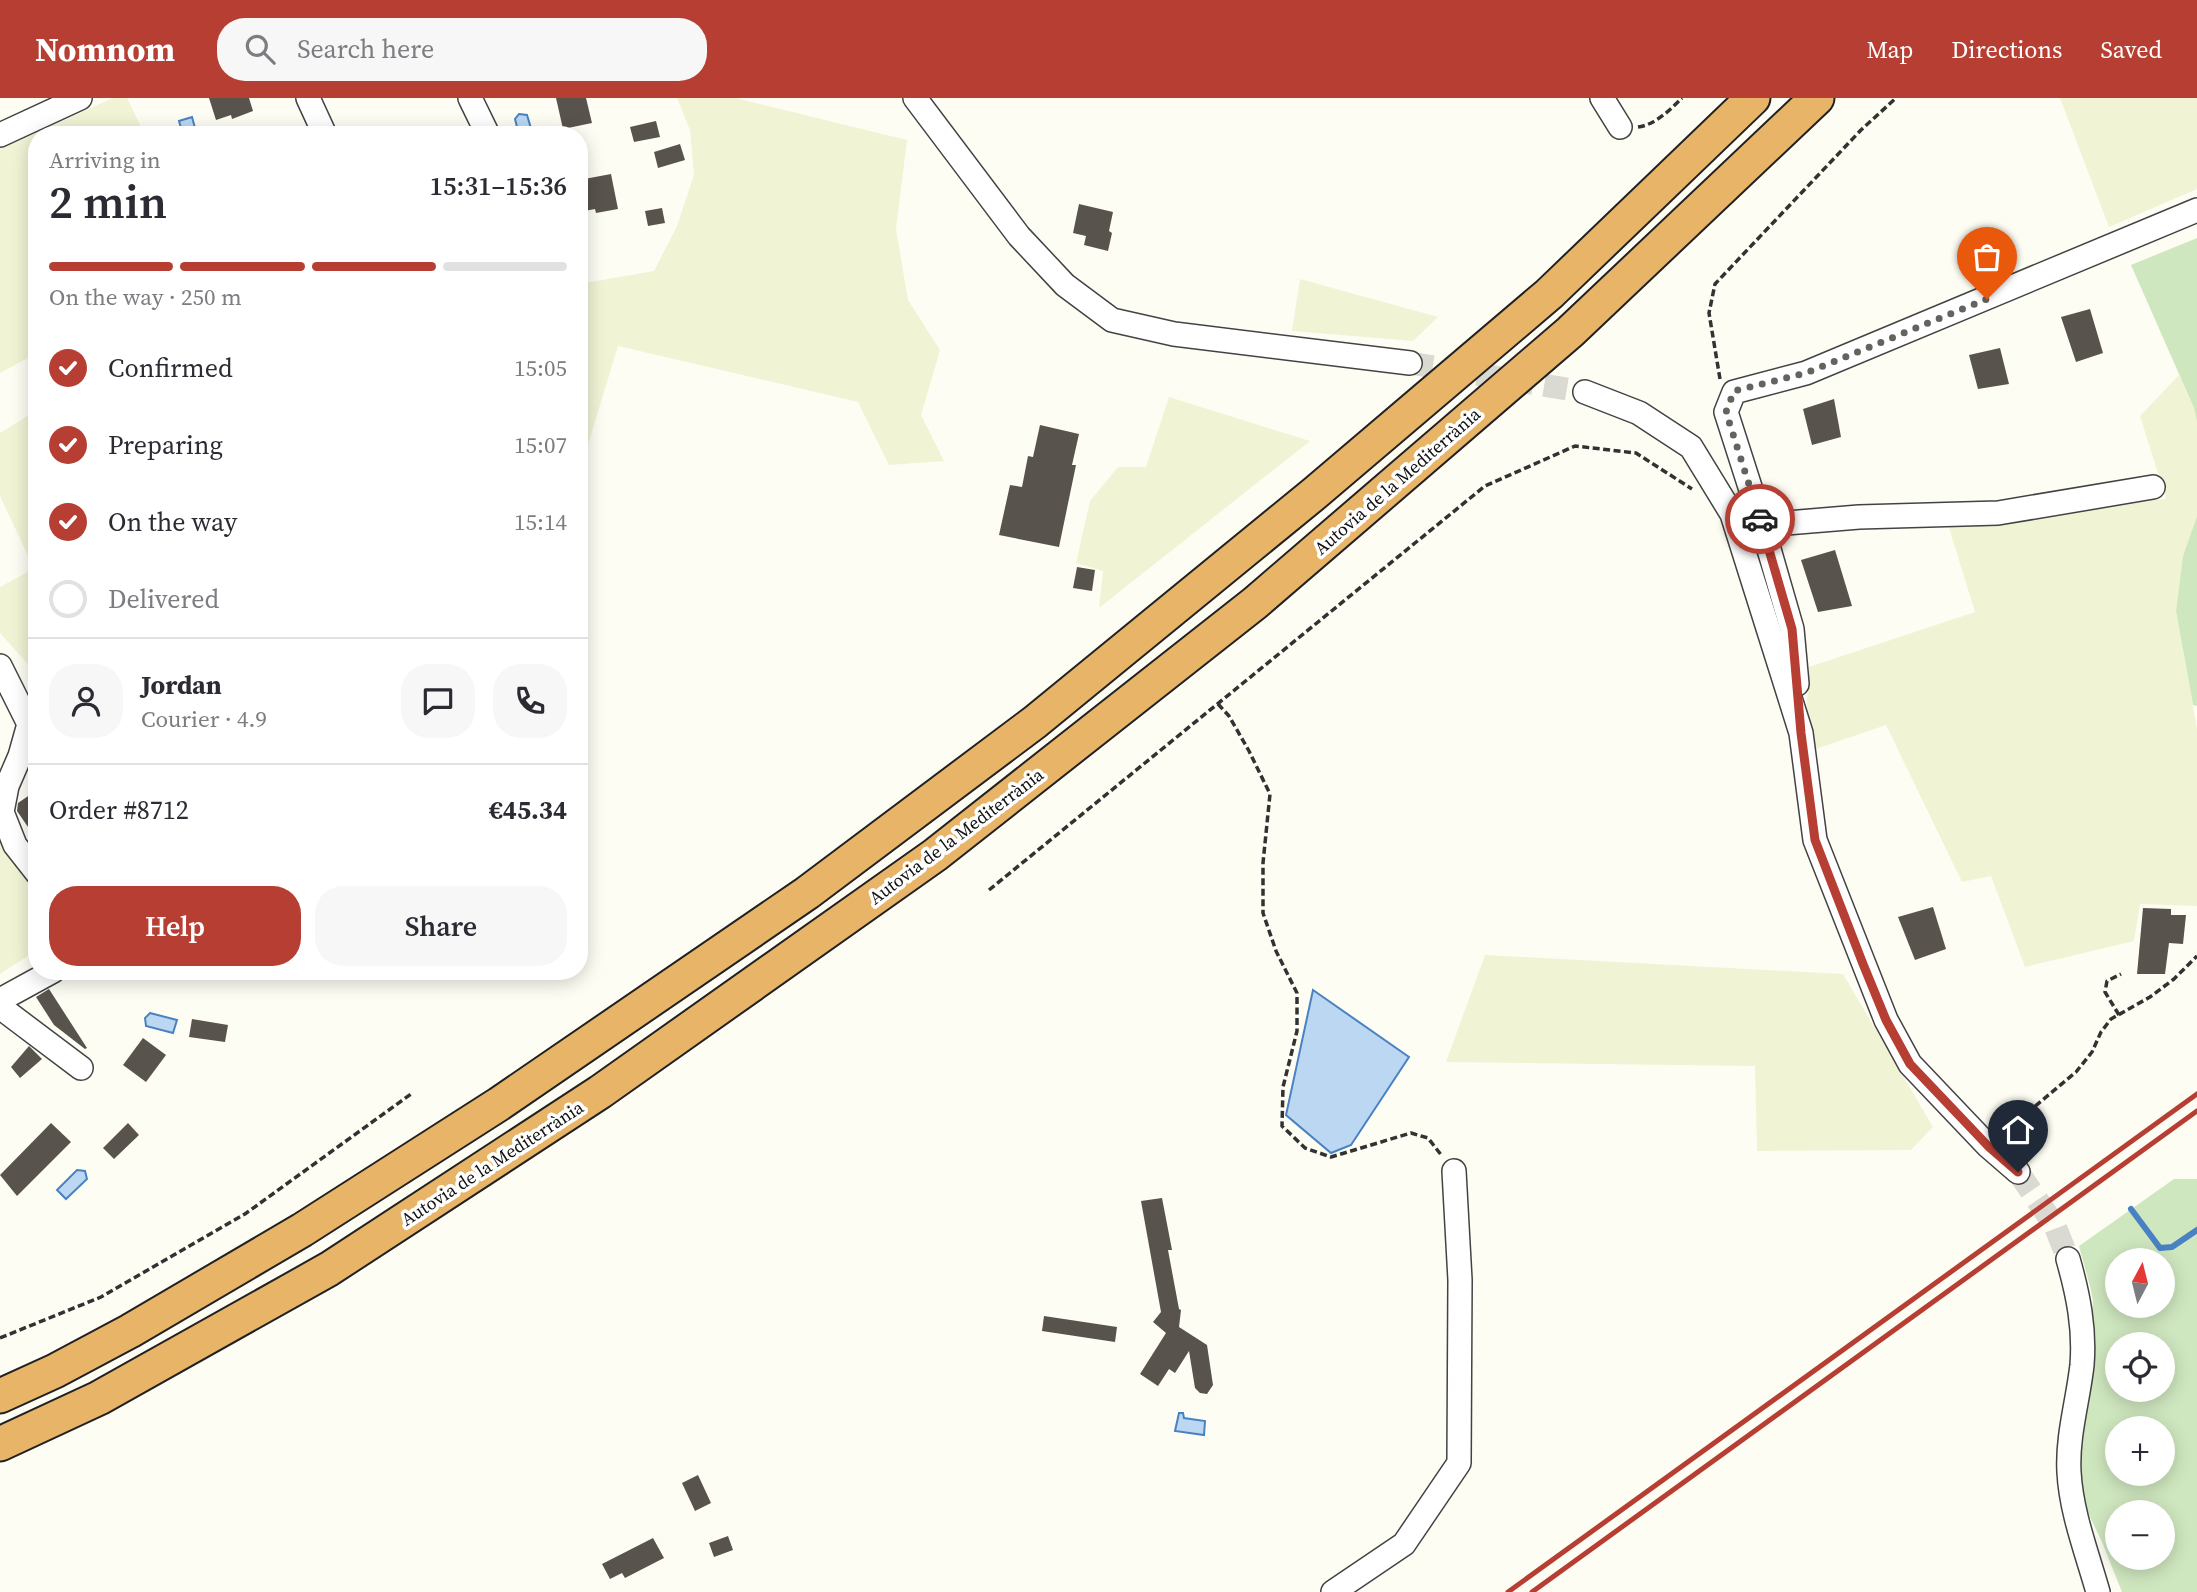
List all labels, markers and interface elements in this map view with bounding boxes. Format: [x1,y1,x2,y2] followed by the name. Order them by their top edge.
[217,18,707,81] search box
[35,27,175,72] text: Nomnom
[241,30,279,68] icon: search
[297,31,434,67] text: Search here
[1866,33,1913,66] text: Map
[1951,33,2062,66] text: Directions
[2100,33,2162,66] text: Saved
[49,144,161,176] text: Arriving in
[430,168,567,204] text: 15:31–15:36
[49,170,167,233] text: 2 min
[1957,227,2017,299] pin
[1968,238,2006,276] icon: bag
[49,281,242,313] text: On the way · 250 m
[49,349,87,387] icon: check
[108,350,233,386] text: Confirmed
[514,352,567,384] text: 15:05
[1308,401,1486,560] street label: Autovia de la Mediterrània
[49,426,87,464] icon: check
[108,427,223,463] text: Preparing
[514,429,567,461] text: 15:07
[1725,484,1795,554] courier
[1741,500,1779,538] icon: car
[49,503,87,541] icon: check
[108,504,237,540] text: On the way
[514,506,567,538] text: 15:14
[108,581,219,617] text: Delivered
[49,664,123,738] button: person
[401,664,475,738] button: chat
[493,664,567,738] button: phone
[141,667,222,703] text: Jordan
[141,703,267,735] text: Courier · 4.9
[863,761,1049,910] street label: Autovia de la Mediterrània
[49,792,189,828] text: Order #8712
[489,792,567,828] text: €45.34
[49,886,301,966] button: Help
[315,886,567,966] button: Share
[396,1094,589,1231] street label: Autovia de la Mediterrània
[1988,1100,2048,1172] pin
[1999,1111,2037,1149] icon: home
[2105,1248,2175,1318] north arrow
[2105,1248,2175,1570] map controls
[2105,1332,2175,1402] button: locate
[2105,1416,2175,1486] button: +
[2105,1500,2175,1570] button: −

